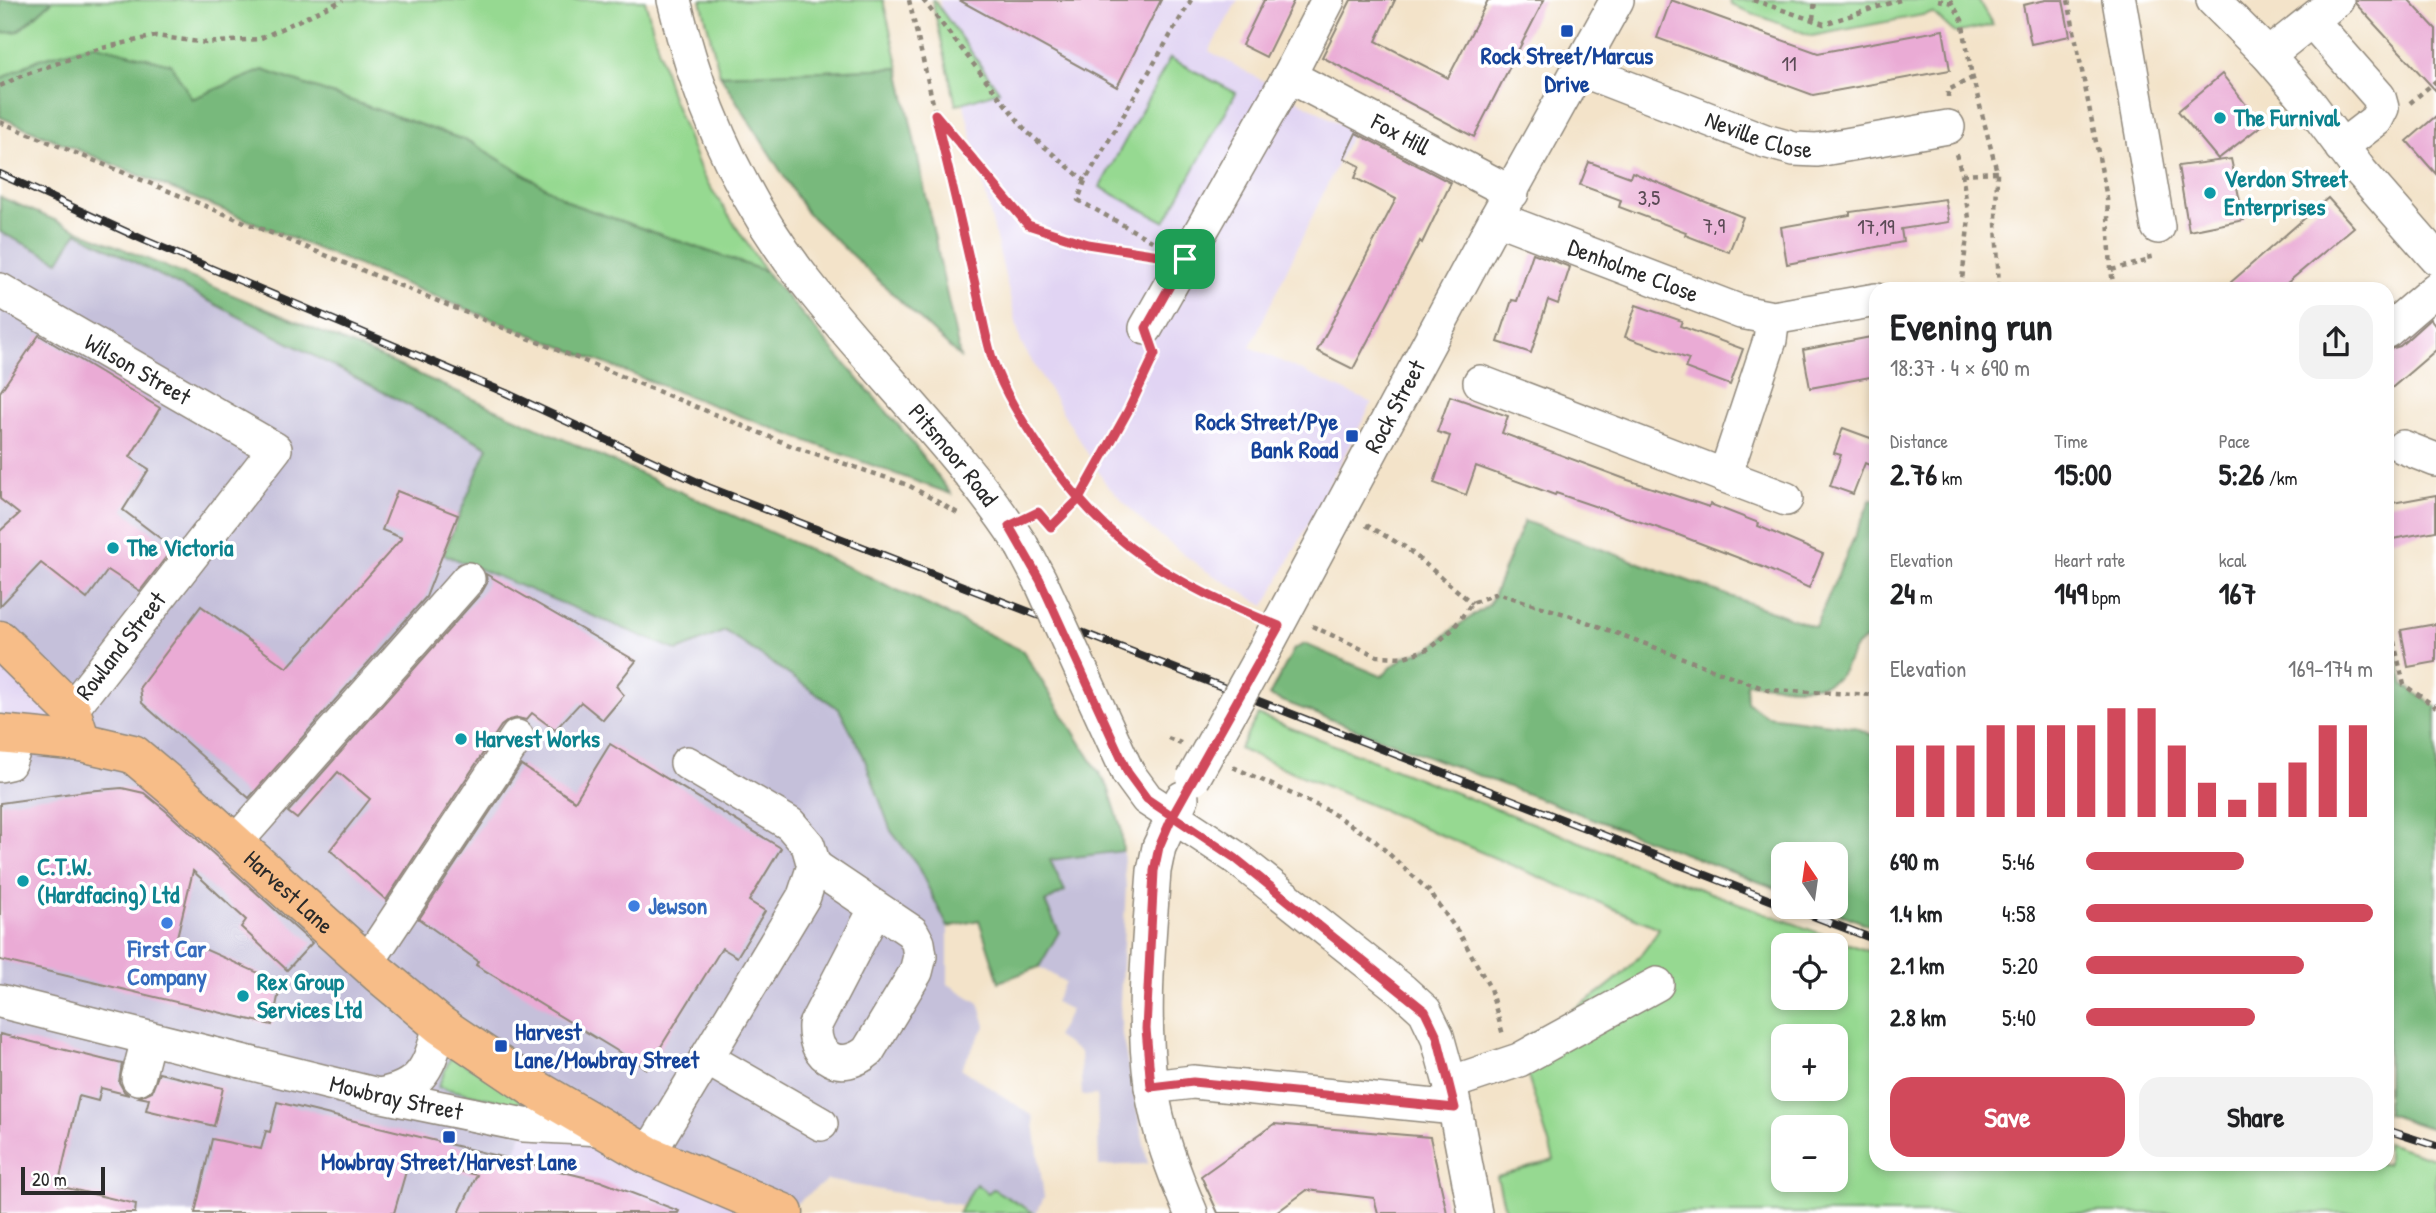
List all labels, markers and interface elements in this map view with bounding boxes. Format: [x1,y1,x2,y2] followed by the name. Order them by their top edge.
[1559,23,1575,39] marker: Rock Street/Marcus Drive
[1481,39,1653,99] place label: Rock Street/Marcus Drive
[1781,49,1797,78] house number: 11
[2233,101,2340,133] place label: The Furnival
[1701,102,1813,165] street label: Neville Close
[1365,105,1436,163] street label: Fox Hill
[2212,110,2228,126] marker: The Furnival
[2224,162,2348,223] place label: Verdon Street Enterprises
[1638,183,1660,212] house number: 3,5
[2202,185,2218,201] marker: Verdon Street Enterprises
[1703,211,1725,240] house number: 7,9
[1857,212,1895,241] house number: 17,19
[1155,229,1215,289] pin
[1564,230,1704,309] street label: Denholme Close
[1166,240,1204,278] icon: arrive
[1890,300,2053,352] text: Evening run
[2299,305,2373,379] button: share
[79,325,198,412] street label: Wilson Street
[1890,352,2030,383] text: 18:37 · 4 × 690 m
[1356,353,1432,458] street label: Rock Street
[902,396,1006,512] street label: Pitsmoor Road
[1195,405,1339,465] place label: Rock Street/Pye Bank Road
[1344,428,1360,444] marker: Rock Street/Pye Bank Road
[1890,428,1948,454] text: Distance
[2054,428,2088,454] text: Time
[2219,428,2250,454] text: Pace
[1890,454,1937,494] text: 2.76
[2054,454,2112,494] text: 15:00
[2219,454,2264,494] text: 5:26
[1937,465,1962,491] text: km
[2264,465,2298,491] text: /km
[126,531,234,563] place label: The Victoria
[105,540,121,556] marker: The Victoria
[1890,547,1953,573] text: Elevation
[2054,547,2125,573] text: Heart rate
[2219,547,2246,573] text: kcal
[1890,573,1915,613] text: 24
[2054,573,2087,613] text: 149
[2219,573,2256,613] text: 167
[68,584,173,706] street label: Rowland Street
[1915,584,1933,610] text: m
[2087,584,2121,610] text: bpm
[1890,653,1966,684] text: Elevation
[2288,653,2373,684] text: 169–174 m
[475,722,600,754] place label: Harvest Works
[453,731,469,747] marker: Harvest Works
[238,842,342,941] street label: Harvest Lane
[1771,842,1848,919] north arrow
[1771,842,1848,1192] map controls
[1890,846,1939,877] text: 690 m
[2002,846,2035,877] text: 5:46
[37,850,180,911] place label: C.T.W. (Hardfacing) Ltd
[15,873,31,889] marker: C.T.W. (Hardfacing) Ltd
[648,889,707,921] place label: Jewson
[626,898,642,914] marker: Jewson
[1890,898,1942,929] text: 1.4 km
[2002,898,2036,929] text: 4:58
[159,915,175,931] marker: First Car Company
[127,932,207,993] place label: First Car Company
[1771,933,1848,1010] button: locate
[1890,950,1945,981] text: 2.1 km
[2002,950,2038,981] text: 5:20
[257,965,363,1025] place label: Rex Group Services Ltd
[235,988,251,1004] marker: Rex Group Services Ltd
[1890,1002,1946,1033] text: 2.8 km
[2002,1002,2036,1033] text: 5:40
[515,1015,700,1076] place label: Harvest Lane/Mowbray Street
[1771,1024,1848,1101] button: +
[493,1038,509,1054] marker: Harvest Lane/Mowbray Street
[327,1067,467,1127] street label: Mowbray Street
[1890,1077,2125,1157] button: Save
[2139,1077,2373,1157] button: Share
[1771,1115,1848,1192] button: −
[441,1129,457,1145] marker: Mowbray Street/Harvest Lane
[321,1145,577,1178] place label: Mowbray Street/Harvest Lane
[21,1164,105,1196] scale bar
[32,1166,67,1192] text: 20 m

